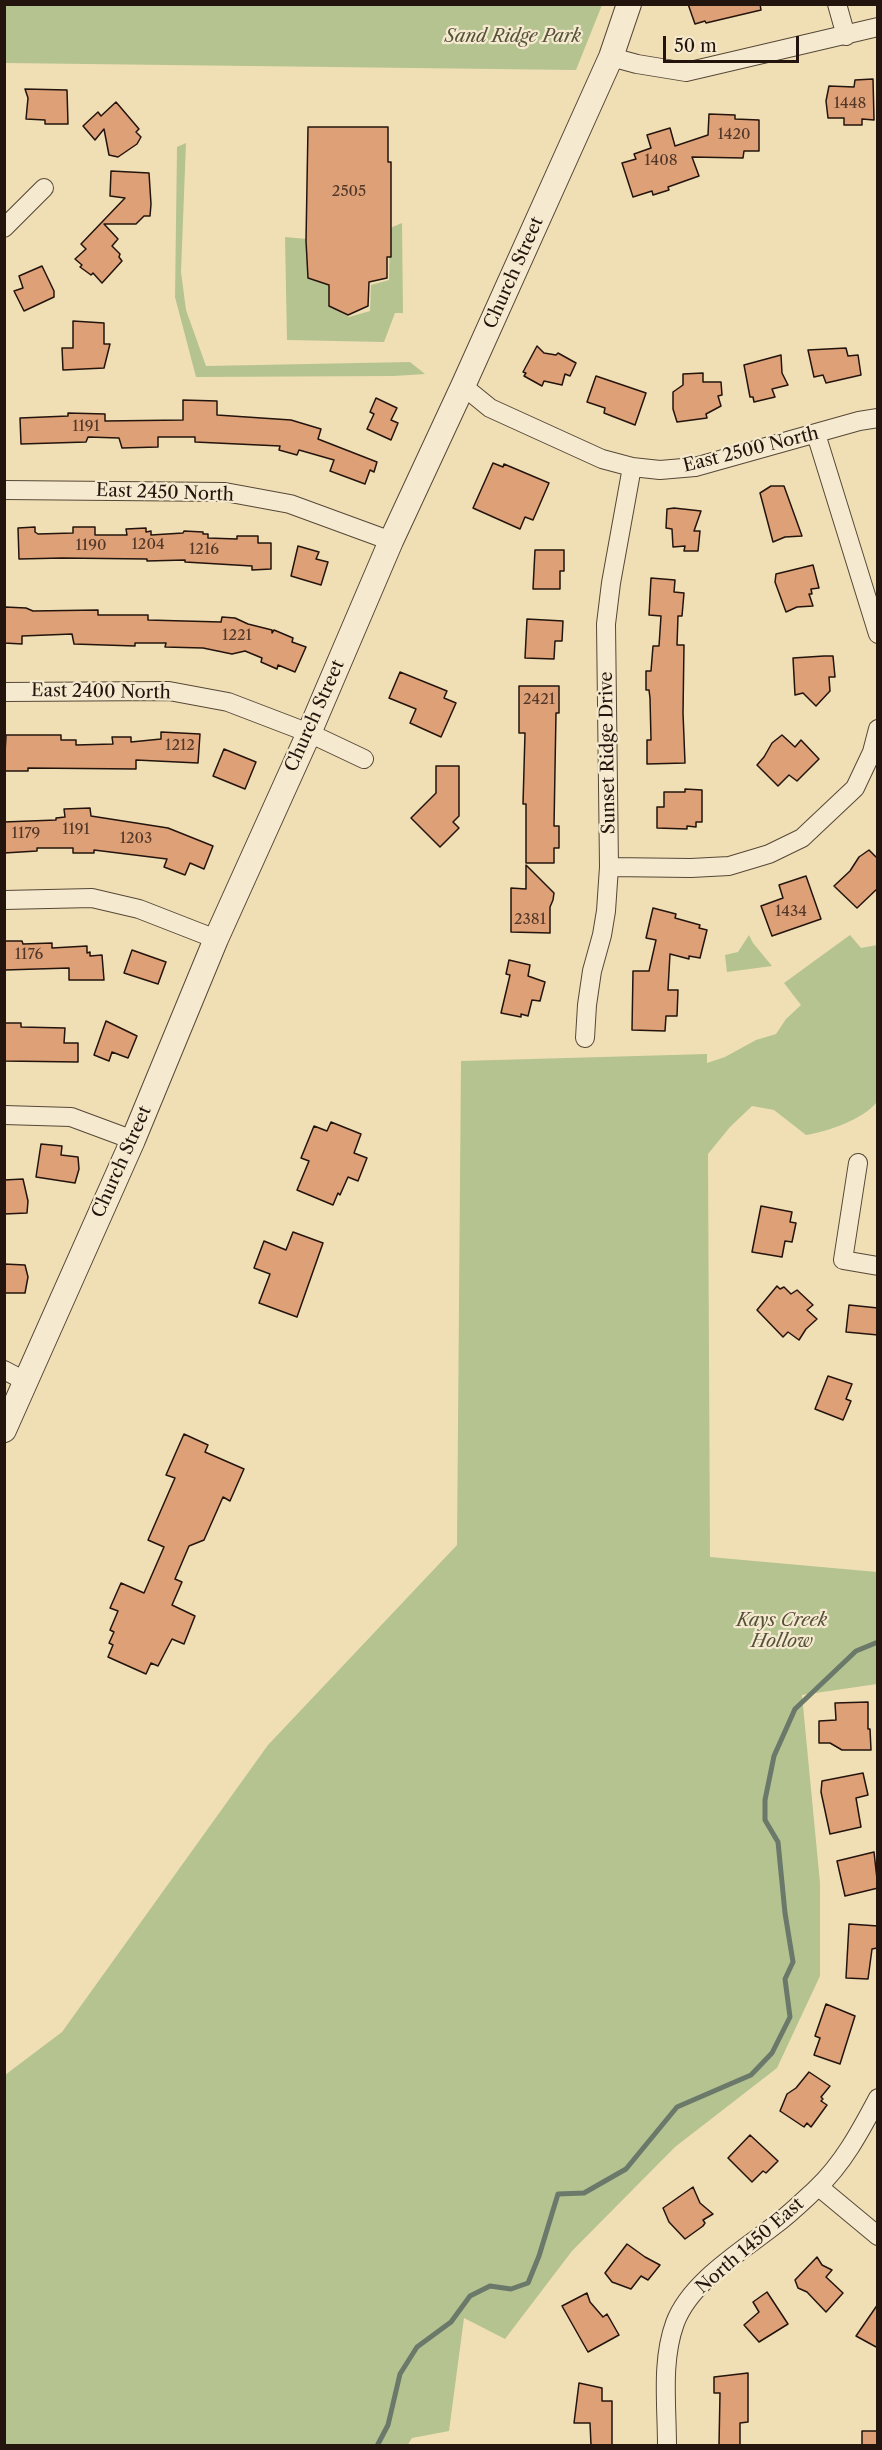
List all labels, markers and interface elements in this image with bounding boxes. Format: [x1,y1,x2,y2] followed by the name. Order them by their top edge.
[666,24,802,62] scale bar
[445,26,581,48] park label: Sand Ridge Park
[674,35,717,57] text: 50 m
[834,95,866,113] house number: 1448
[717,126,751,144] house number: 1420
[644,152,678,170] house number: 1408
[332,183,366,201] house number: 2505
[480,214,548,332] street label: Church Street
[72,418,100,436] house number: 1191
[681,423,821,477] street label: East 2500 North
[96,480,234,506] street label: East 2450 North
[131,536,165,554] house number: 1204
[76,537,106,555] house number: 1190
[189,541,219,559] house number: 1216
[222,627,252,645] house number: 1221
[281,657,349,775] street label: Church Street
[596,671,620,835] street label: Sunset Ridge Drive
[31,680,171,704] street label: East 2400 North
[523,691,555,709] house number: 2421
[165,737,195,755] house number: 1212
[62,821,90,839] house number: 1191
[12,825,40,843] house number: 1179
[120,830,152,848] house number: 1203
[775,903,807,921] house number: 1434
[514,911,546,929] house number: 2381
[15,946,43,964] house number: 1176
[88,1103,156,1221] street label: Church Street
[737,1610,827,1652] park label: Kays Creek Hollow
[692,2193,808,2299] street label: North 1450 East

